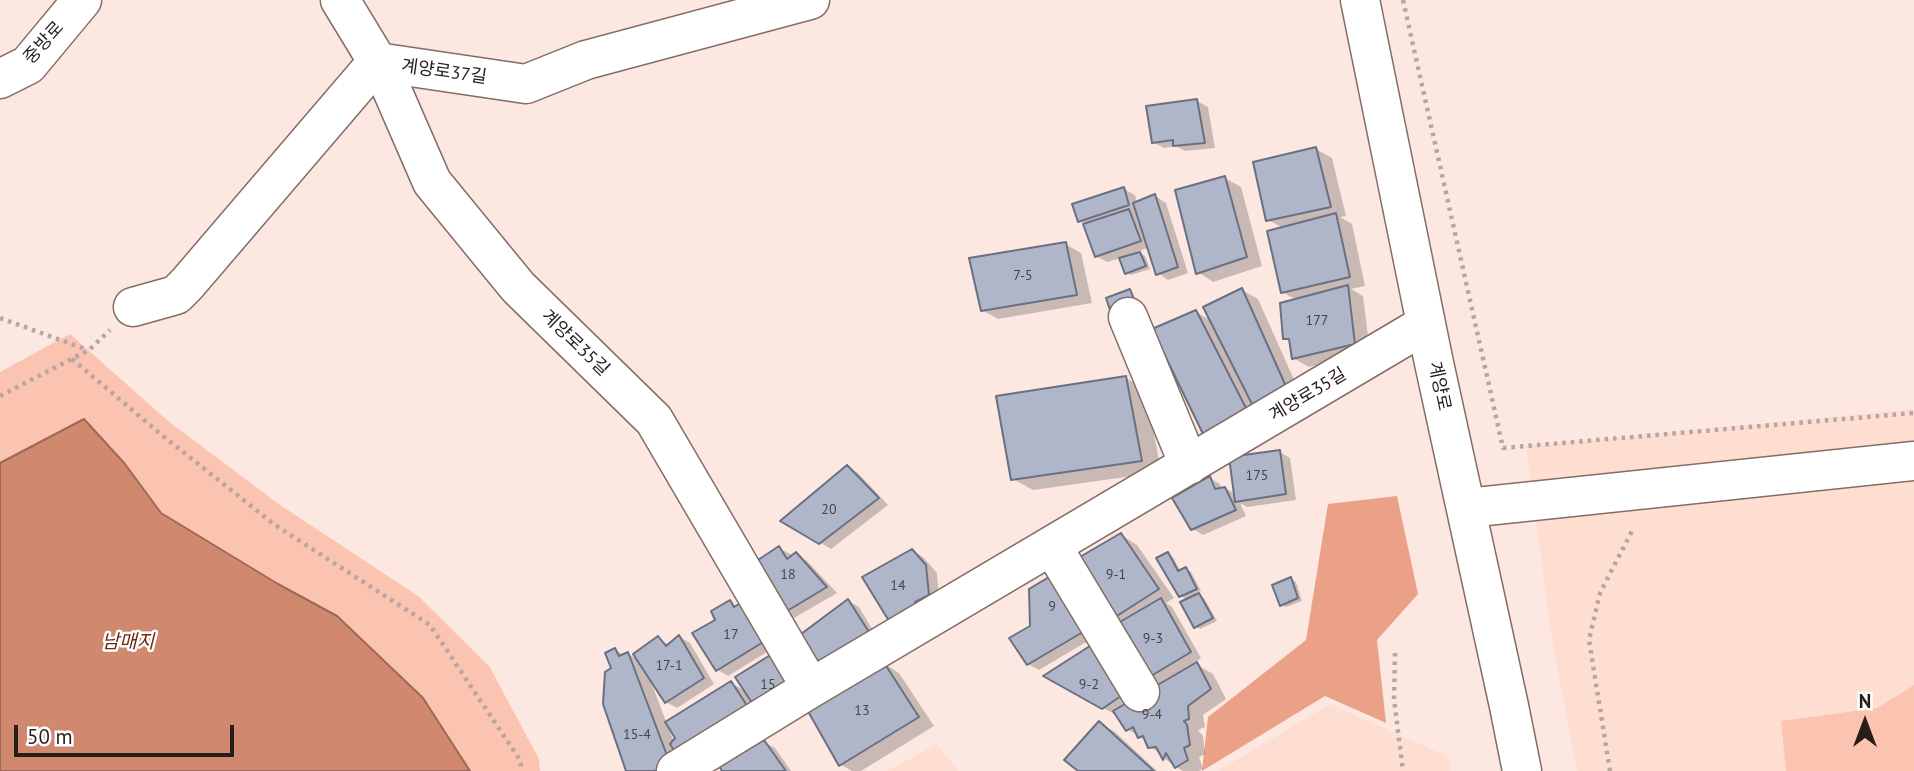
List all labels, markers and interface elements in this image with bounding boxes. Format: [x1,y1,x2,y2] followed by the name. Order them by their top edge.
[19,17,69,69] street label: 중방로
[400,55,488,89] street label: 계양로37길
[1013,268,1033,284] house number: 7-5
[537,305,613,381] street label: 계양로35길
[1306,313,1328,329] house number: 177
[1423,359,1455,413] street label: 계양로
[1266,364,1350,426] street label: 계양로35길
[1246,468,1268,484] house number: 175
[821,502,837,518] house number: 20
[780,567,796,583] house number: 18
[1106,567,1126,583] house number: 9-1
[890,578,906,594] house number: 14
[1048,599,1056,615] house number: 9
[723,627,739,643] house number: 17
[1143,631,1163,647] house number: 9-3
[102,632,154,654] water label: 남매지
[655,658,683,674] house number: 17-1
[760,677,776,693] house number: 15
[1079,677,1099,693] house number: 9-2
[1830,687,1900,757] north arrow
[1859,689,1871,713] text: N
[854,703,870,719] house number: 13
[1142,707,1162,723] house number: 9-4
[18,712,238,756] scale bar
[27,723,73,750] text: 50 m
[623,727,651,743] house number: 15-4

